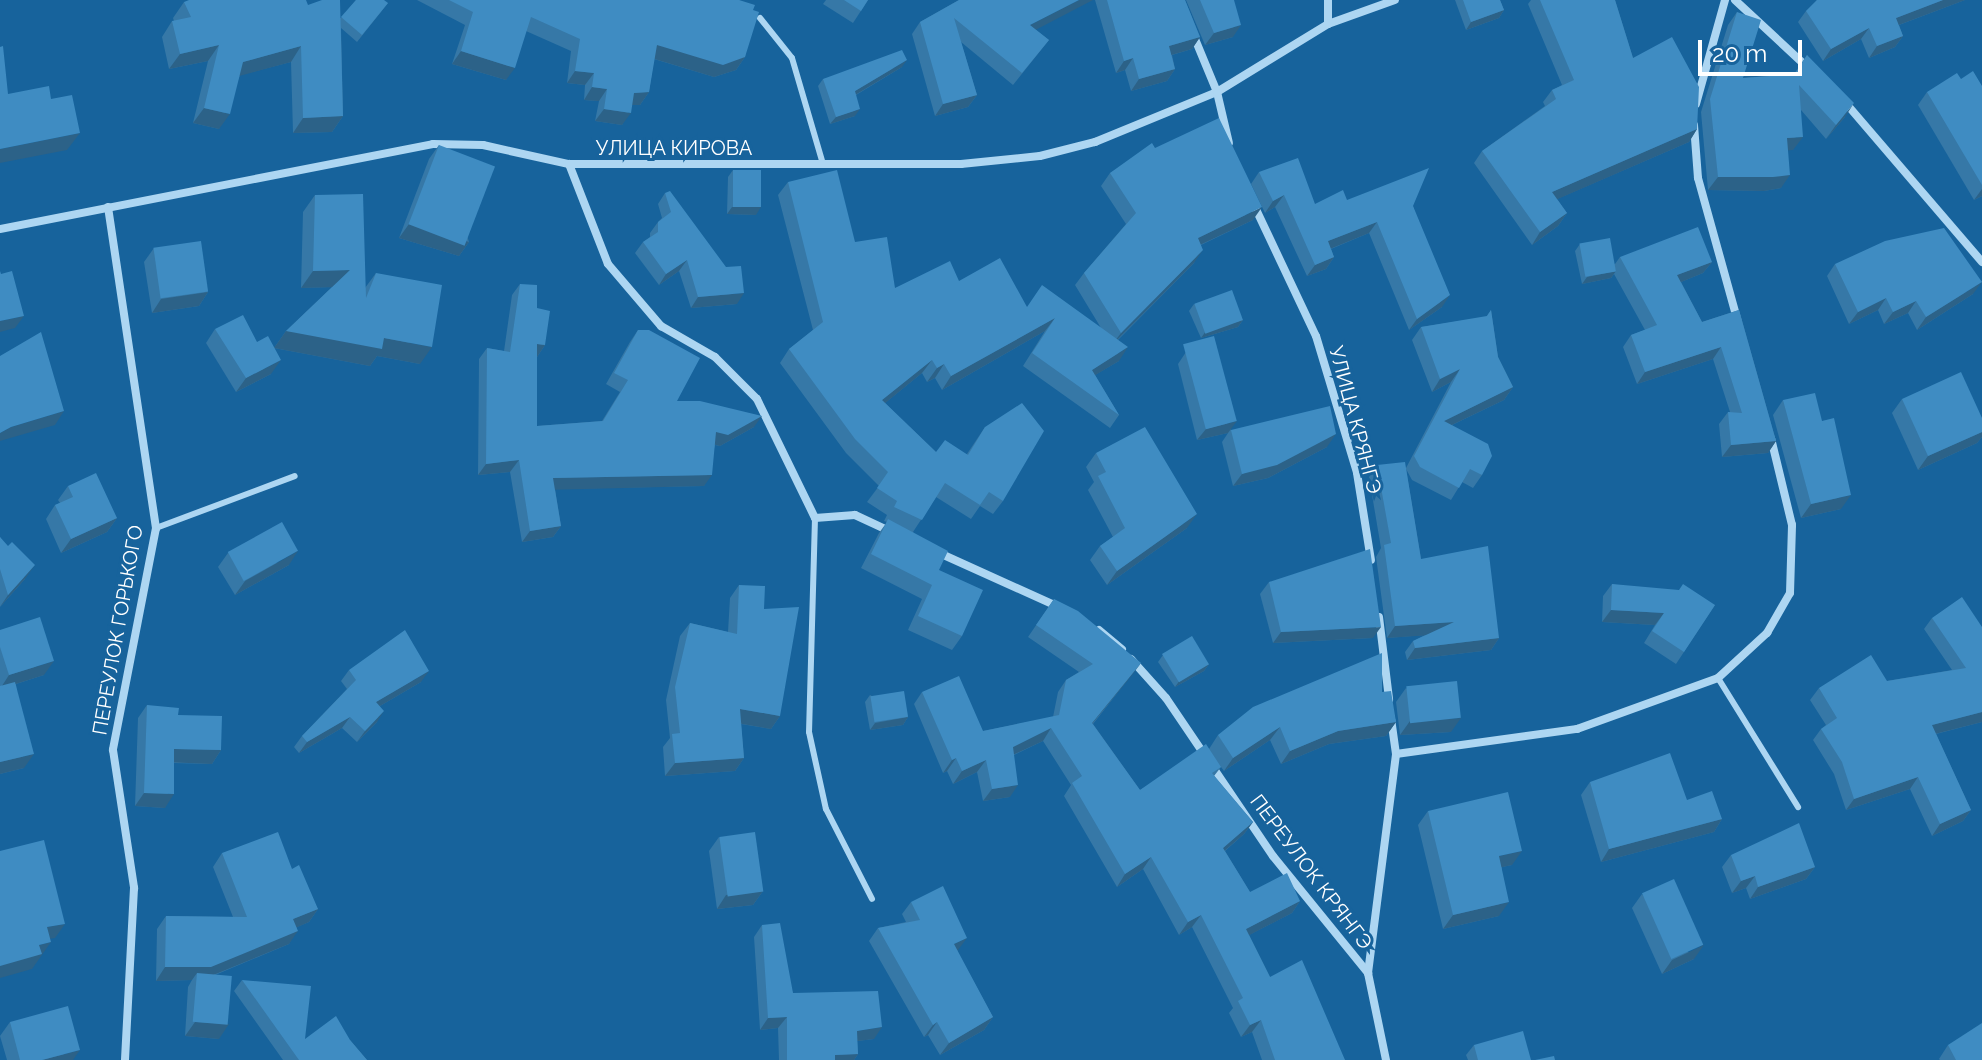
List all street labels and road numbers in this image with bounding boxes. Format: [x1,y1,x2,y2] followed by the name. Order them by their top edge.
[595,136,753,160] street label: УЛИЦА КИРОВА
[1324,343,1386,497] street label: УЛИЦА КРЯНГЭ
[88,523,148,737] street label: ПЕРЕУЛОК ГОРЬКОГО
[1245,790,1377,954] street label: ПЕРЕУЛОК КРЯНГЭ

